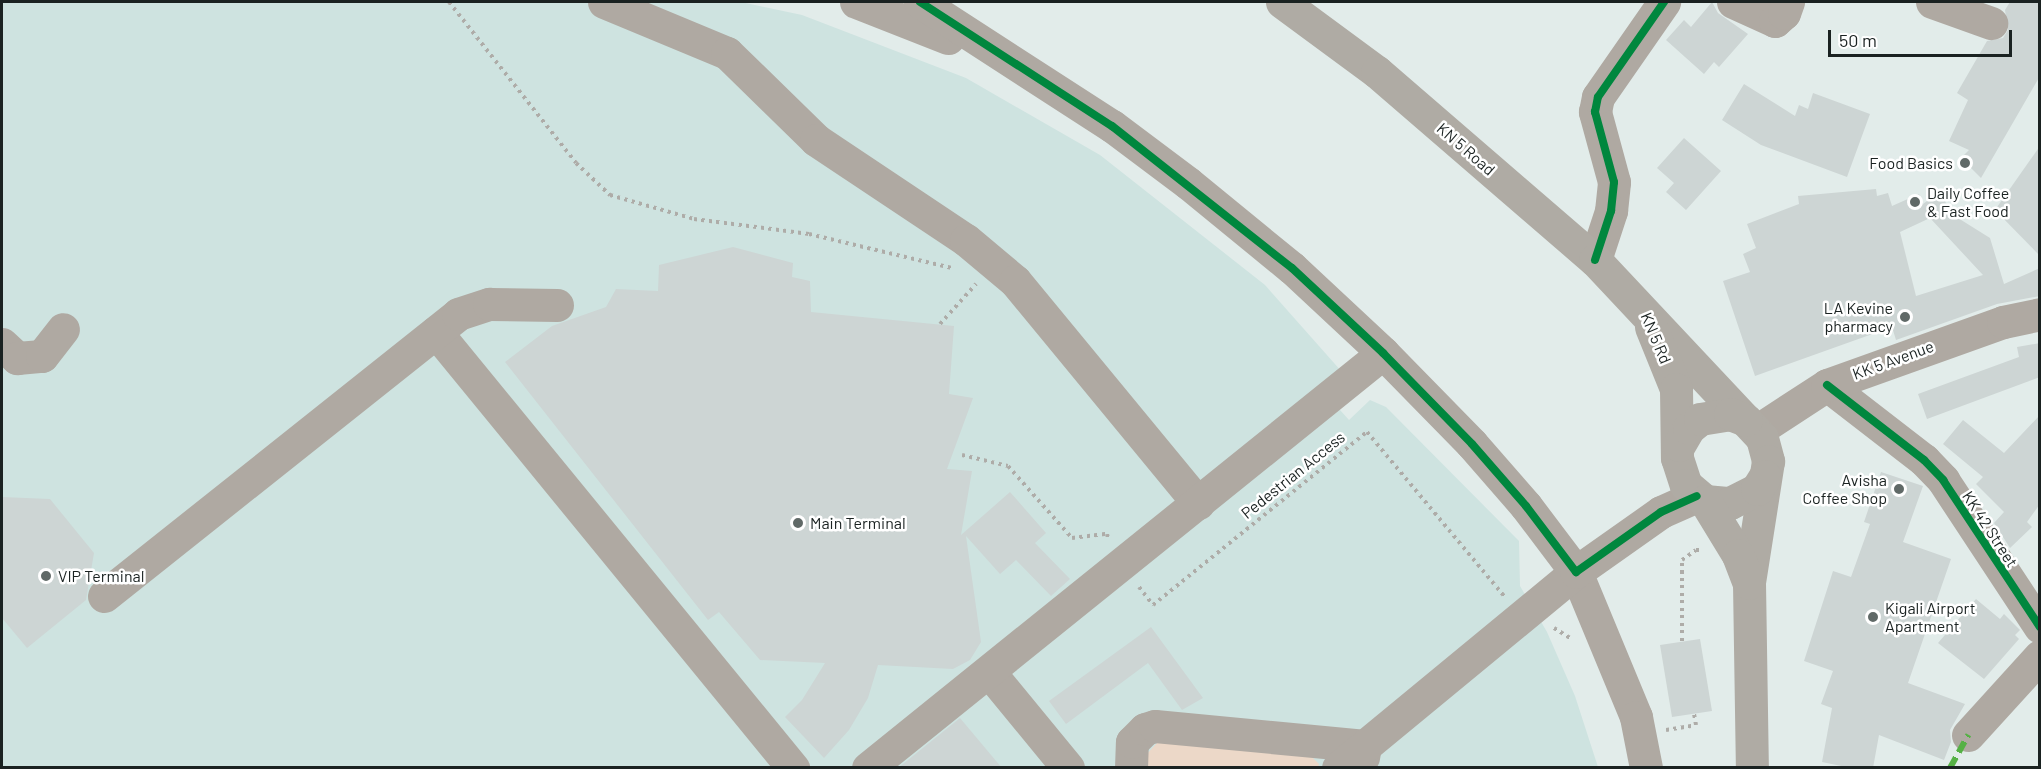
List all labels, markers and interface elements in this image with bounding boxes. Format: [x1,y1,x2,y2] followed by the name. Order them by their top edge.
[1831,18,2016,56] scale bar
[1839,29,1877,51] text: 50 m
[1433,119,1499,179] street label: KN 5 Road
[1869,153,1953,173] place label: Food Basics
[1958,156,1972,170] marker: Food Basics
[1927,183,2009,221] place label: Daily Coffee & Fast Food
[1908,195,1922,209] marker: Daily Coffee & Fast Food
[1824,298,1893,336] place label: LA Kevine pharmacy
[1637,310,1675,366] street label: KN 5 Rd
[1898,310,1912,324] marker: LA Kevine pharmacy
[1850,336,1936,384] street label: KK 5 Avenue
[1237,427,1349,523] street label: Pedestrian Access
[1802,470,1887,508] place label: Avisha Coffee Shop
[1892,482,1906,496] marker: Avisha Coffee Shop
[1958,487,2022,571] street label: KK 42 Street
[810,513,906,533] place label: Main Terminal
[791,516,805,530] marker: Main Terminal
[58,566,144,586] place label: VIP Terminal
[39,569,53,583] marker: VIP Terminal
[1885,598,1975,636] place label: Kigali Airport Apartment
[1866,610,1880,624] marker: Kigali Airport Apartment

